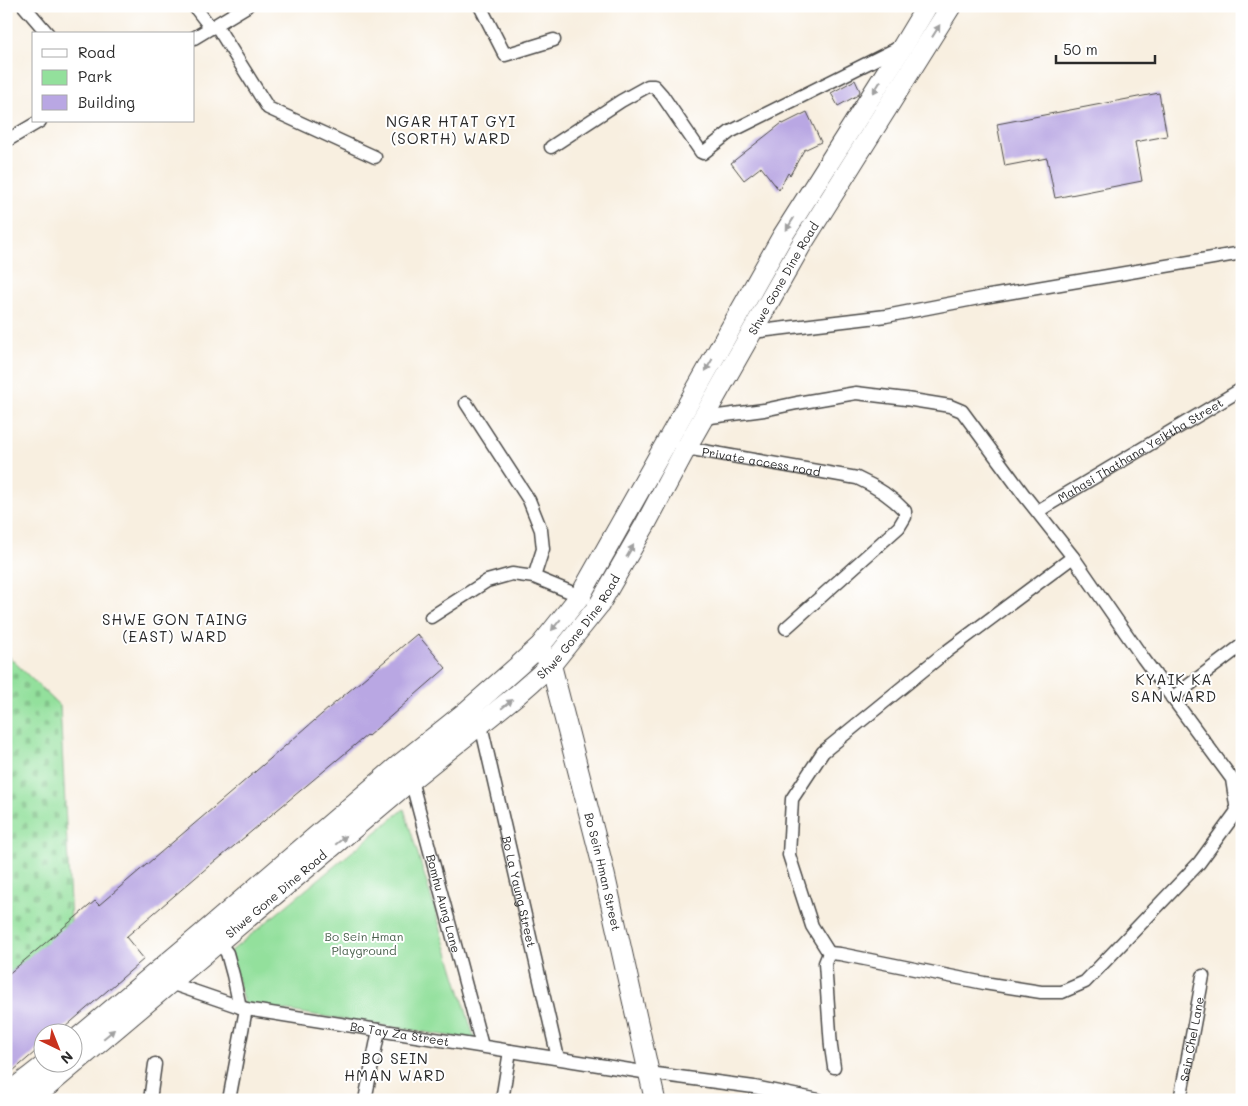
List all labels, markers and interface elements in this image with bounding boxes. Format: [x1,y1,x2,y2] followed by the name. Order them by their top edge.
[931,24,940,38] one-way arrow
[32,32,195,122] legend
[1056,32,1154,64] scale bar
[1063,39,1098,59] text: 50 m
[78,42,115,62] text: Road
[78,66,112,86] text: Park
[872,80,882,94] one-way arrow
[78,92,135,112] text: Building
[386,111,516,148] district label: NGAR HTAT GYI (SORTH) WARD
[744,218,822,337] street label: Shwe Gone Dine Road
[785,218,795,231] one-way arrow
[705,359,714,372] one-way arrow
[1054,394,1226,506] street label: Mahasi Thathana Yeiktha Street
[701,443,822,480] street label: Private access road
[625,544,634,557] one-way arrow
[533,571,623,682] street label: Shwe Gone Dine Road
[102,609,248,646] district label: SHWE GON TAING (EAST) WARD
[550,618,561,631] one-way arrow
[1131,669,1217,706] district label: KYAIK KA SAN WARD
[500,698,513,709] one-way arrow
[581,811,625,932] street label: Bo Sein Hman Street
[334,834,347,845] one-way arrow
[499,834,540,949] street label: Bo La Yaung Street
[222,846,330,941] street label: Shwe Gone Dine Road
[423,852,465,955] street label: Bomhu Aung Lane
[325,928,404,958] park label: Bo Sein Hman Playground
[1176,995,1207,1083] street label: Sein Chel Lane
[349,1018,451,1049] street label: Bo Tay Za Street
[32,1024,82,1074] north arrow
[103,1029,116,1040] one-way arrow
[57,1047,78,1068] text: N
[344,1048,446,1085] district label: BO SEIN HMAN WARD

